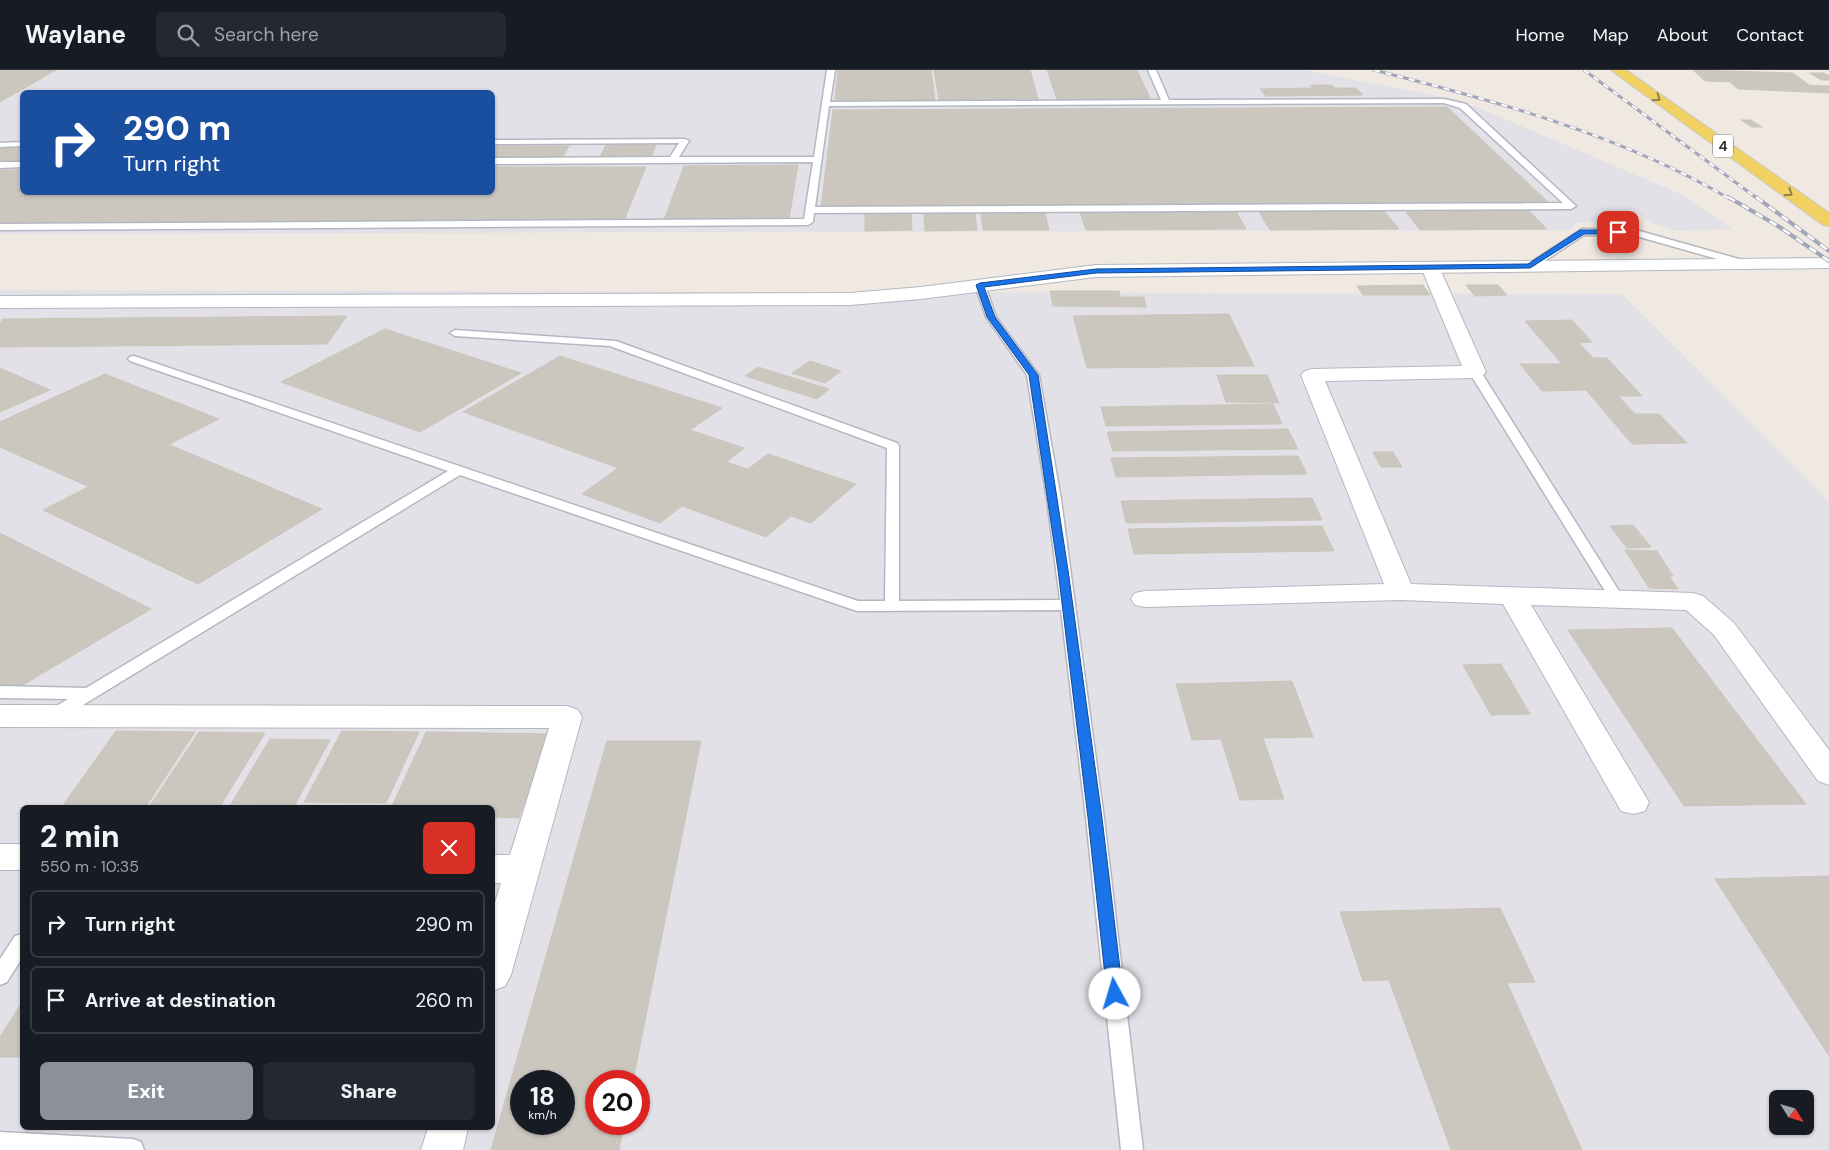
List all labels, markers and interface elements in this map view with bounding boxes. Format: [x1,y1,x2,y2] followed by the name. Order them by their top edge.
[156,12,506,57] search box
[25,19,126,50] text: Waylane
[174,21,202,49] icon: search
[214,22,319,47] text: Search here
[1515,23,1565,47] text: Home
[1593,23,1629,47] text: Map
[1657,23,1708,47] text: About
[1736,23,1804,47] text: Contact
[1651,92,1660,101] one-way arrow
[123,105,231,151] text: 290 m
[40,110,105,175] icon: right
[1713,134,1733,158] road number: 4
[123,149,220,178] text: Turn right
[1783,187,1793,196] one-way arrow
[1597,211,1639,253] pin
[1604,218,1632,246] icon: arrive
[40,817,120,856] text: 2 min
[423,822,475,874] button: close
[40,856,139,877] text: 550 m · 10:35
[42,910,70,938] icon: right
[85,912,175,937] text: Turn right
[415,912,473,937] text: 290 m
[1088,967,1140,1019] position arrow
[42,986,70,1014] icon: arrive
[85,988,276,1013] text: Arrive at destination
[415,988,473,1013] text: 260 m
[40,1062,253,1120] button: Exit
[263,1062,475,1120] button: Share
[585,1070,650,1135] speed limit sign: 20
[530,1080,555,1113] text: 18
[1769,1090,1814,1135] north arrow
[1769,1090,1814,1135] map controls
[528,1107,557,1123] text: km/h

